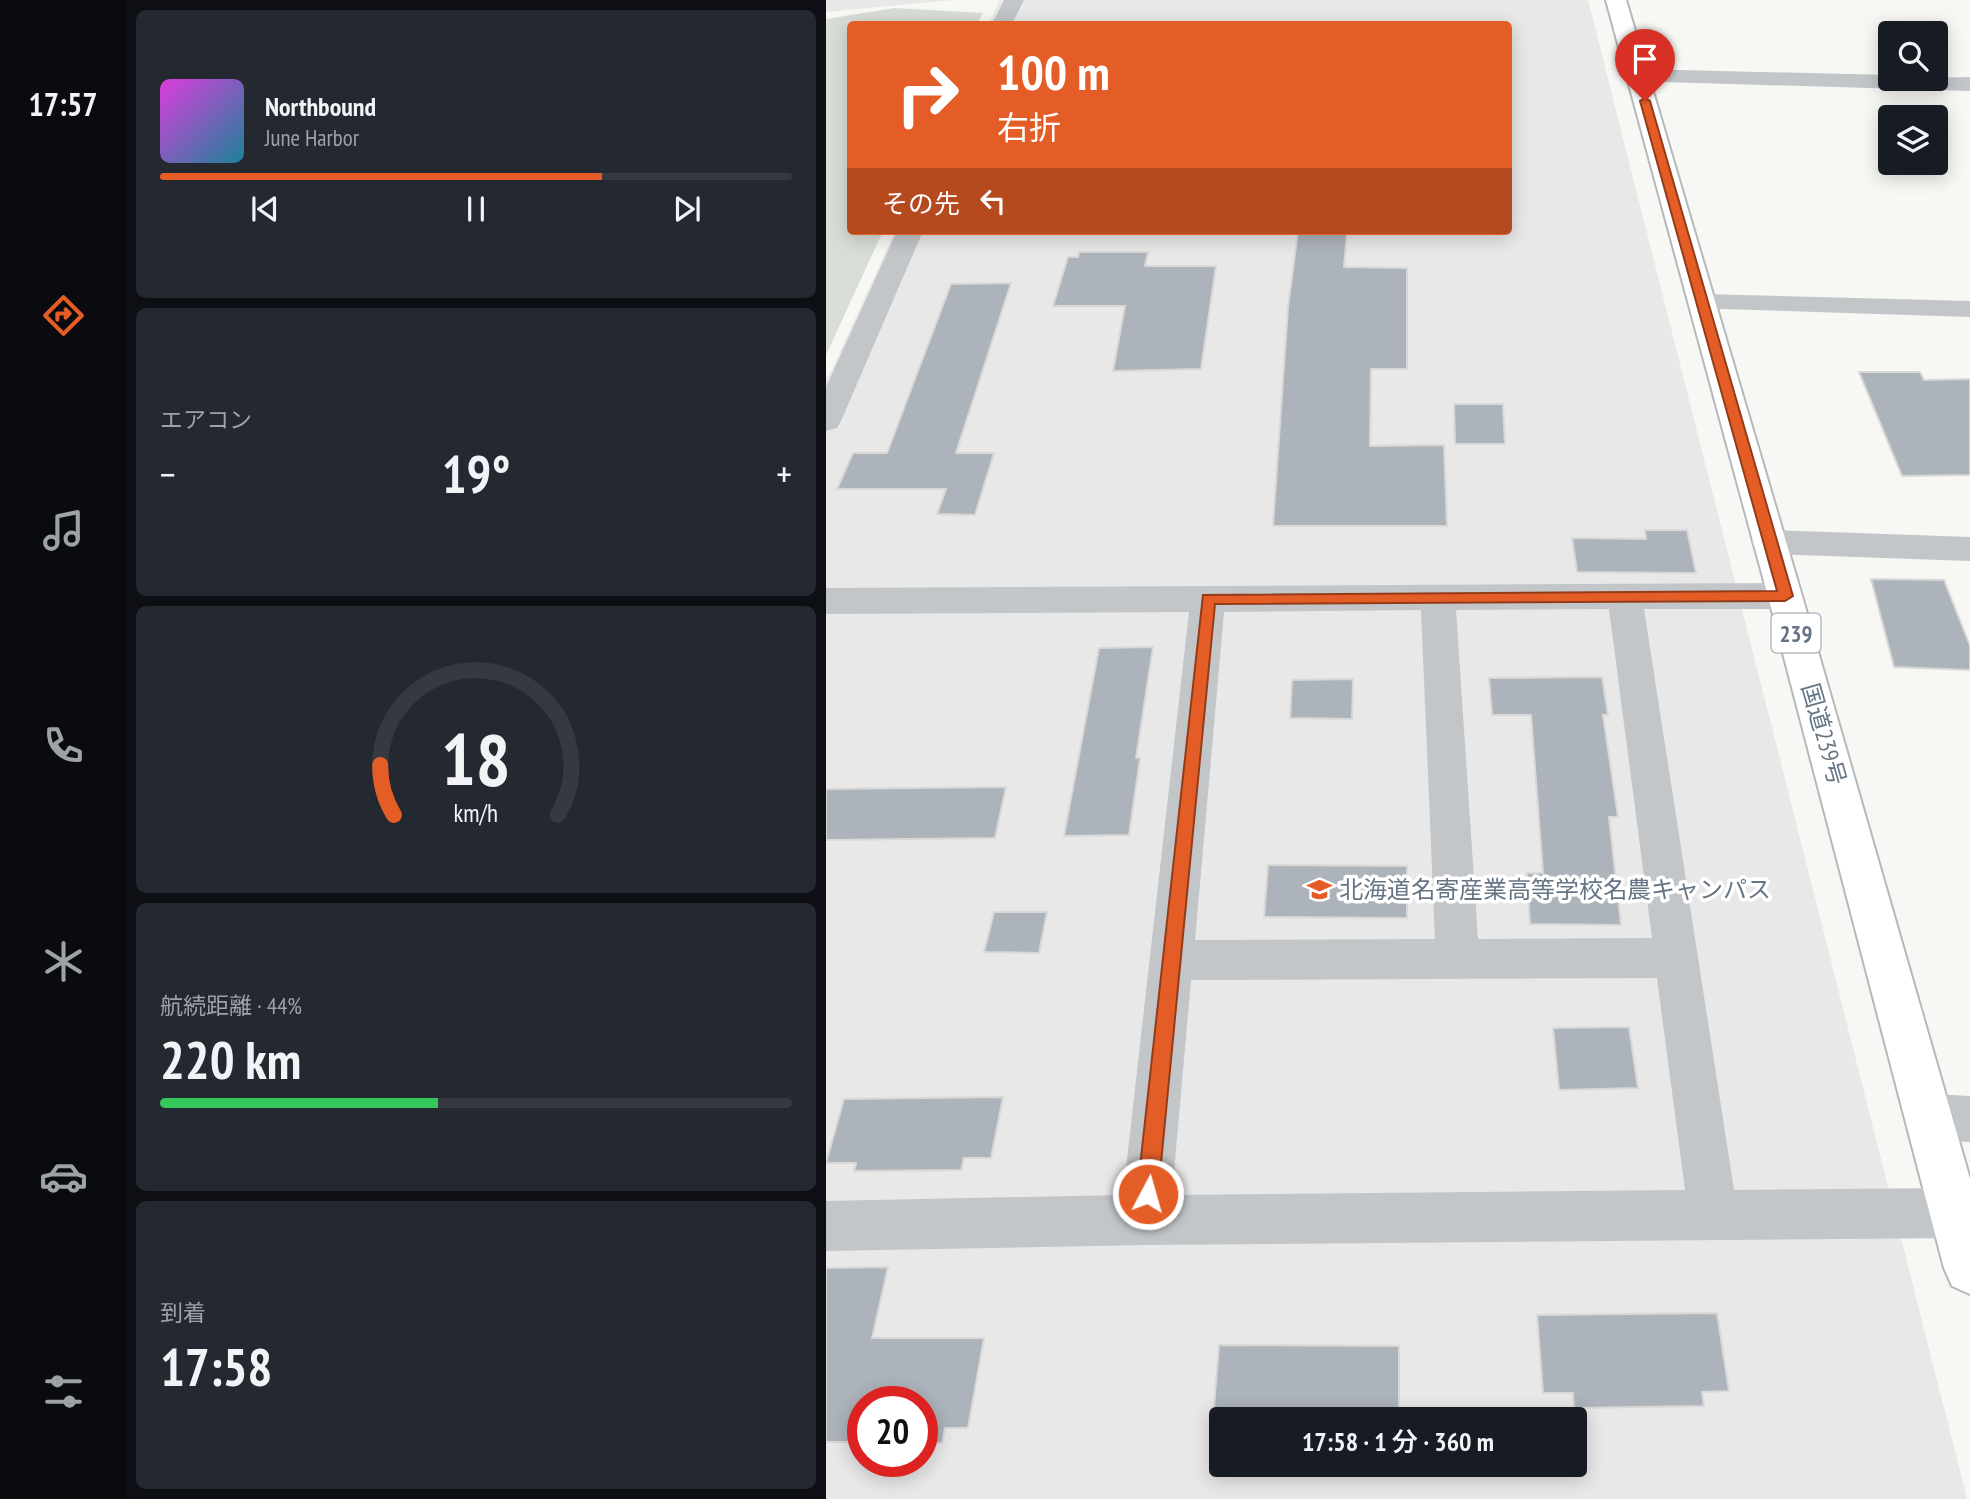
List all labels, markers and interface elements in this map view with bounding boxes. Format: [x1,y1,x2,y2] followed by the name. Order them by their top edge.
[1878,21,1948,175] map controls
[1878,21,1948,91] button: search
[1615,29,1675,101] pin
[997,40,1110,104] text: 100 m
[1626,40,1664,78] icon: arrive
[882,49,973,140] icon: right
[28,83,98,125] text: 17:57
[265,90,376,123] text: Northbound
[1878,105,1948,175] button: layers
[997,106,1061,148] text: 右折
[265,123,359,152] text: June Harbor
[974,182,1012,220] icon: left
[882,187,960,220] text: その先
[246,190,284,228] icon: previous
[457,190,495,228] icon: pause
[668,190,706,228] icon: next
[39,291,88,340] icon: directions
[160,405,252,434] text: エアコン
[442,440,510,507] text: 19°
[160,449,176,498] text: −
[776,449,792,498] text: +
[39,506,88,555] icon: music
[1772,614,1821,652] road number: 239
[1795,680,1853,788] street label: 国道239号
[441,712,511,806] text: 18
[39,721,88,770] icon: phone
[454,797,498,829] text: km/h
[1339,874,1771,905] place label: 北海道名寄産業高等学校名農キャンパス
[1305,875,1333,903] school or university icon: 北海道名寄産業高等学校名農キャンパス
[39,937,88,986] icon: climate
[160,991,302,1020] text: 航続距離 · 44%
[160,1026,301,1093] text: 220 km
[39,1152,88,1201] icon: car
[1111,1157,1185,1231] position arrow
[160,1298,206,1327] text: 到着
[160,1333,272,1400] text: 17:58
[39,1367,88,1416] icon: filters
[847,1386,938,1477] speed limit sign: 20
[1302,1425,1494,1458] text: 17:58 · 1 分 · 360 m

